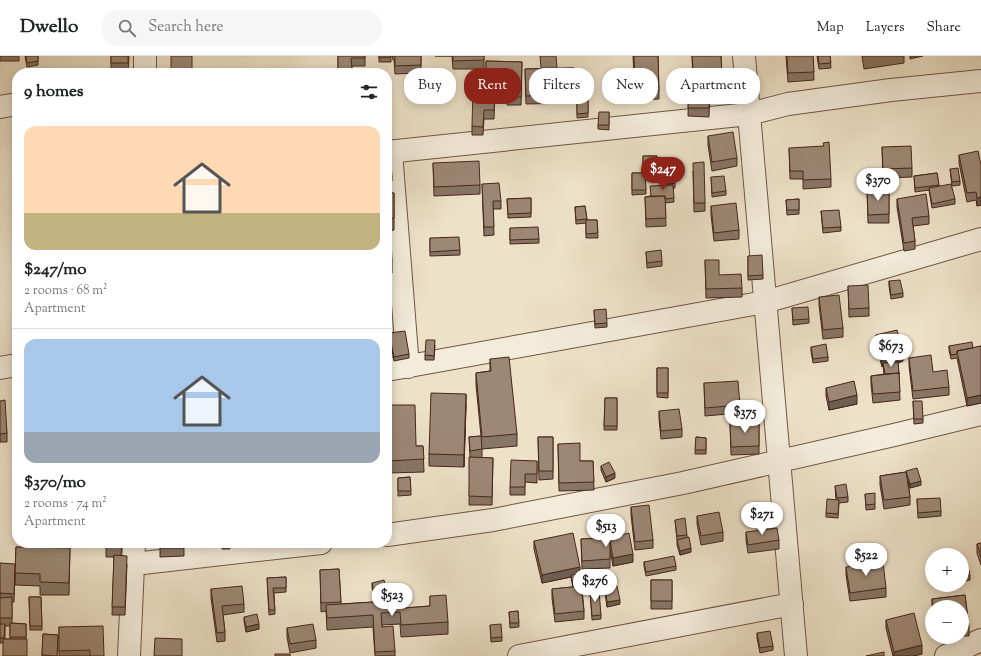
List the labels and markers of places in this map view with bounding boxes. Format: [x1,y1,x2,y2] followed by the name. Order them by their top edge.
[639,157,687,191] pin: $247
[854,168,902,202] pin: $370
[867,334,915,368] pin: $673
[721,400,769,434] pin: $375
[738,502,786,536] pin: $271
[582,514,630,548] pin: $513
[842,543,890,577] pin: $522
[571,569,619,603] pin: $276
[368,583,416,617] pin: $523

